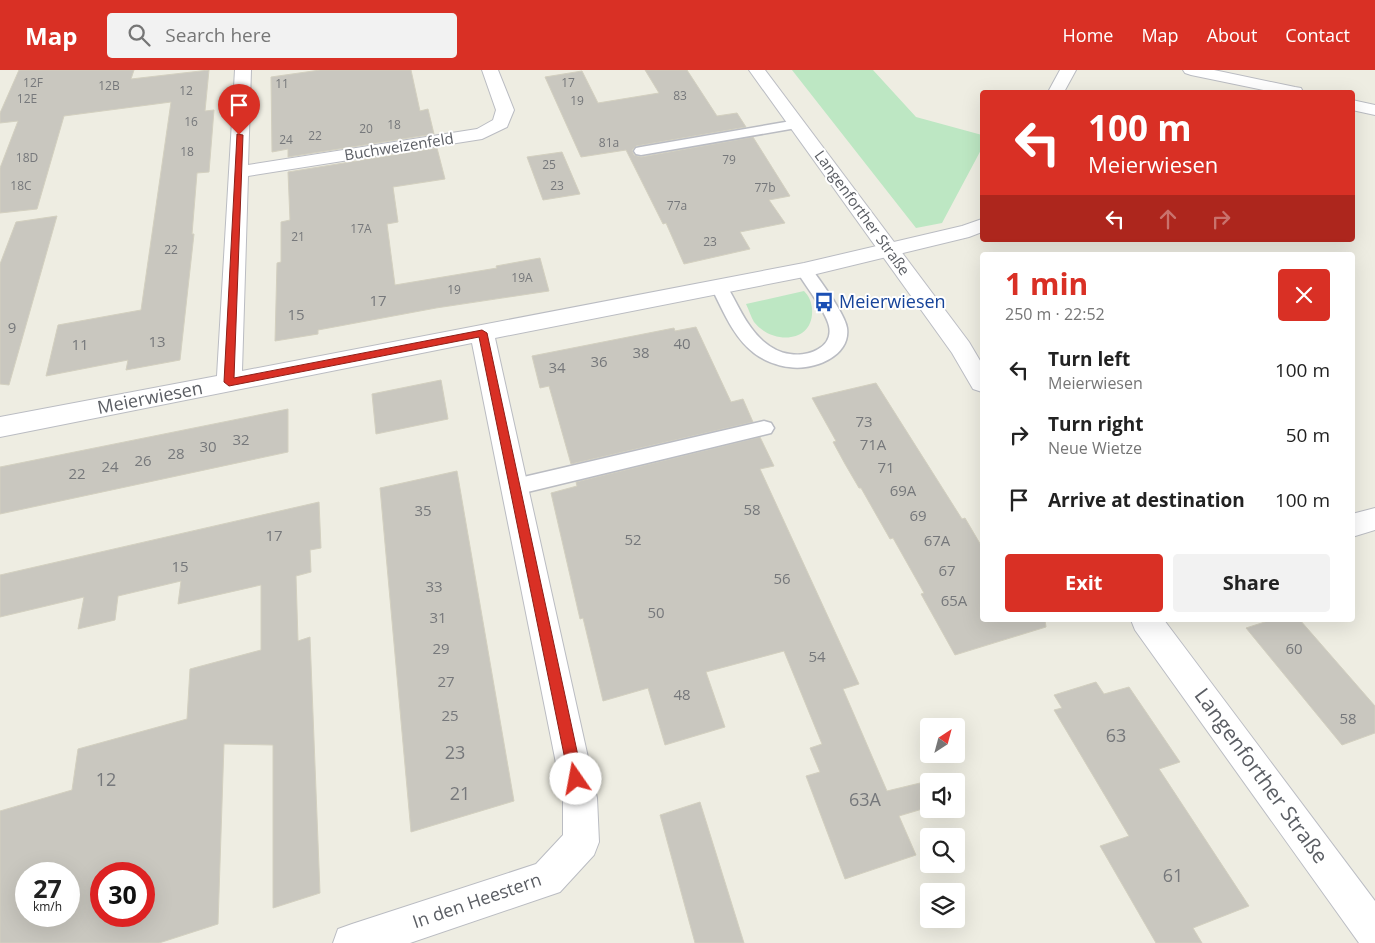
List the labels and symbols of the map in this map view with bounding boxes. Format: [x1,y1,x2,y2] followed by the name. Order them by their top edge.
[23,74,43,91] house number: 12F
[561,74,575,91] house number: 17
[275,75,289,92] house number: 11
[98,77,120,94] house number: 12B
[179,82,193,99] house number: 12
[218,84,260,135] pin
[673,87,687,104] house number: 83
[17,90,37,107] house number: 12E
[570,92,584,109] house number: 19
[184,113,198,130] house number: 16
[387,116,401,133] house number: 18
[359,120,373,137] house number: 20
[308,127,322,144] house number: 22
[343,128,455,165] street label: Buchweizenfeld
[279,131,293,148] house number: 24
[599,134,619,151] house number: 81a
[180,143,194,160] house number: 18
[811,146,915,279] street label: Langenforther Straße
[16,149,38,166] house number: 18D
[722,151,736,168] house number: 79
[542,156,556,173] house number: 25
[10,177,32,194] house number: 18C
[550,177,564,194] house number: 23
[754,179,776,196] house number: 77b
[667,197,687,214] house number: 77a
[350,220,372,237] house number: 17A
[291,228,305,245] house number: 21
[703,233,717,250] house number: 23
[164,241,178,258] house number: 22
[511,269,533,286] house number: 19A
[447,281,461,298] house number: 19
[839,289,946,313] place label: Meierwiesen
[369,290,387,310] house number: 17
[813,291,835,313] bus stop icon: Meierwiesen
[287,304,305,324] house number: 15
[8,317,16,337] house number: 9
[148,331,166,351] house number: 13
[673,333,691,353] house number: 40
[71,334,89,354] house number: 11
[632,342,650,362] house number: 38
[590,351,608,371] house number: 36
[548,357,566,377] house number: 34
[95,375,204,419] street label: Meierwiesen
[855,411,873,431] house number: 73
[232,429,250,449] house number: 32
[860,434,887,454] house number: 71A
[199,436,217,456] house number: 30
[167,443,185,463] house number: 28
[134,450,152,470] house number: 26
[101,456,119,476] house number: 24
[877,457,895,477] house number: 71
[68,463,86,483] house number: 22
[890,480,917,500] house number: 69A
[743,499,761,519] house number: 58
[414,500,432,520] house number: 35
[909,505,927,525] house number: 69
[265,525,283,545] house number: 17
[624,529,642,549] house number: 52
[924,530,951,550] house number: 67A
[171,556,189,576] house number: 15
[938,560,956,580] house number: 67
[773,568,791,588] house number: 56
[425,576,443,596] house number: 33
[941,590,968,610] house number: 65A
[647,602,665,622] house number: 50
[429,607,447,627] house number: 31
[432,638,450,658] house number: 29
[1285,638,1303,658] house number: 60
[808,646,826,666] house number: 54
[437,671,455,691] house number: 27
[1189,682,1335,869] street label: Langenforther Straße
[673,684,691,704] house number: 48
[441,705,459,725] house number: 25
[1339,708,1357,728] house number: 58
[920,718,965,762] north arrow
[1106,723,1126,747] house number: 63
[445,740,465,764] house number: 23
[549,752,601,804] position arrow
[96,767,116,791] house number: 12
[450,781,470,805] house number: 21
[849,787,882,811] house number: 63A
[90,862,155,927] speed limit sign: 30
[1163,863,1183,887] house number: 61
[409,867,544,933] street label: In den Heestern

